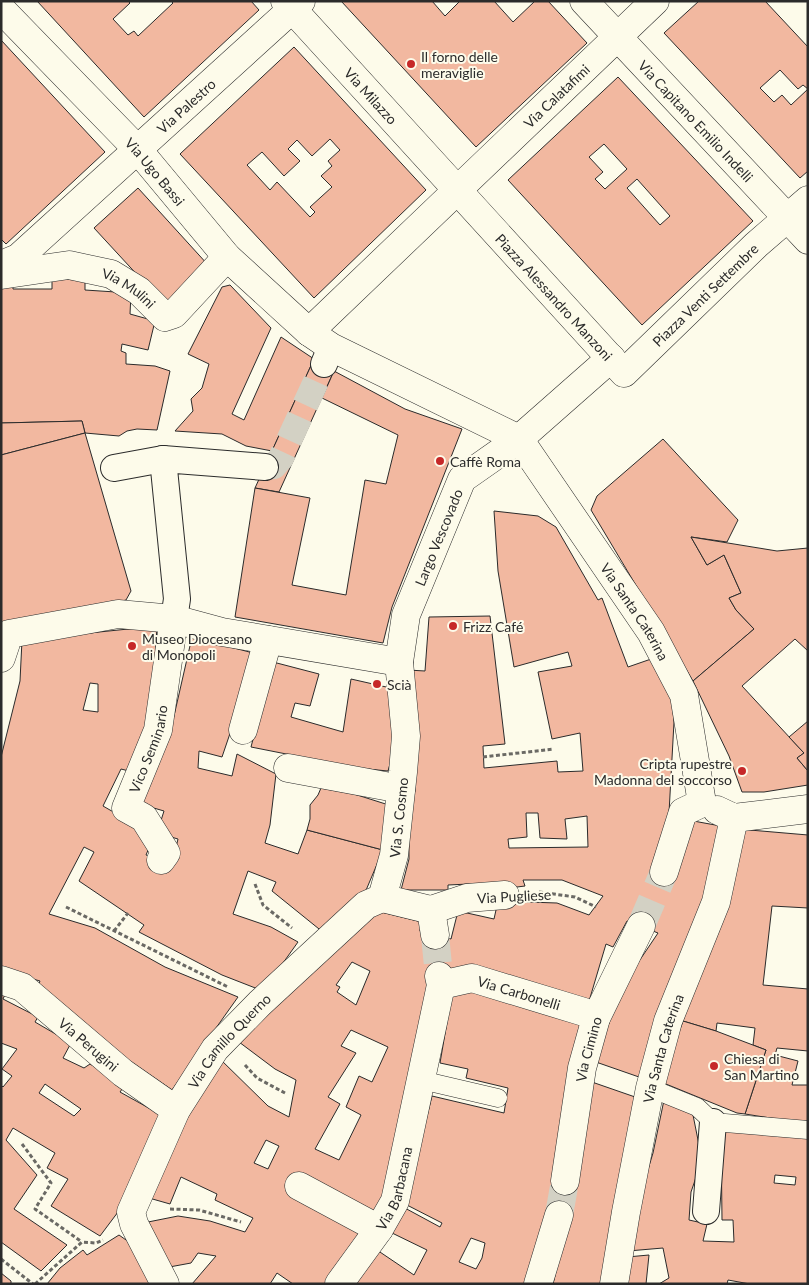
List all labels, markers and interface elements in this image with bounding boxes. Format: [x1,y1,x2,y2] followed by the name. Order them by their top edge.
[421,48,498,81] place label: Il forno delle meraviglie
[635,56,757,185] street label: Via Capitano Emilio Indelli
[405,58,417,70] marker: Il forno delle meraviglie
[520,60,593,131] street label: Via Calatafimi
[341,64,401,127] street label: Via Milazzo
[153,75,219,137] street label: Via Palestro
[122,134,189,209] street label: Via Ugo Bassi
[492,230,617,364] street label: Piazza Alessandro Manzoni
[649,239,761,350] street label: Piazza Venti Settembre
[101,264,160,312] street label: Via Mulini
[450,453,521,470] place label: Caffè Roma
[434,455,446,467] marker: Caffè Roma
[410,486,466,588] street label: Largo Vescovado
[597,559,673,663] street label: Via Santa Caterina
[463,618,523,635] place label: Frizz Café
[447,620,459,632] marker: Frizz Café
[142,630,252,663] place label: Museo Diocesano di Monopoli
[126,640,138,652] marker: Museo Diocesano di Monopoli
[387,676,412,693] place label: Scià
[371,678,383,690] marker: Scià
[125,704,170,795] street label: Vico Seminario
[594,755,732,788] place label: Cripta rupestre Madonna del soccorso
[736,765,748,777] marker: Cripta rupestre Madonna del soccorso
[385,777,411,859] street label: Via S. Cosmo
[476,886,552,906] street label: Via Pugliese
[476,972,563,1013] street label: Via Carbonelli
[184,989,274,1091] street label: Via Camillo Querno
[639,991,687,1104] street label: Via Santa Caterina
[55,1014,122,1074] street label: Via Perugini
[572,1014,605,1083] street label: Via Cimino
[724,1050,799,1083] place label: Chiesa di San Martino
[708,1060,720,1072] marker: Chiesa di San Martino
[372,1145,415,1233] street label: Via Barbacana

